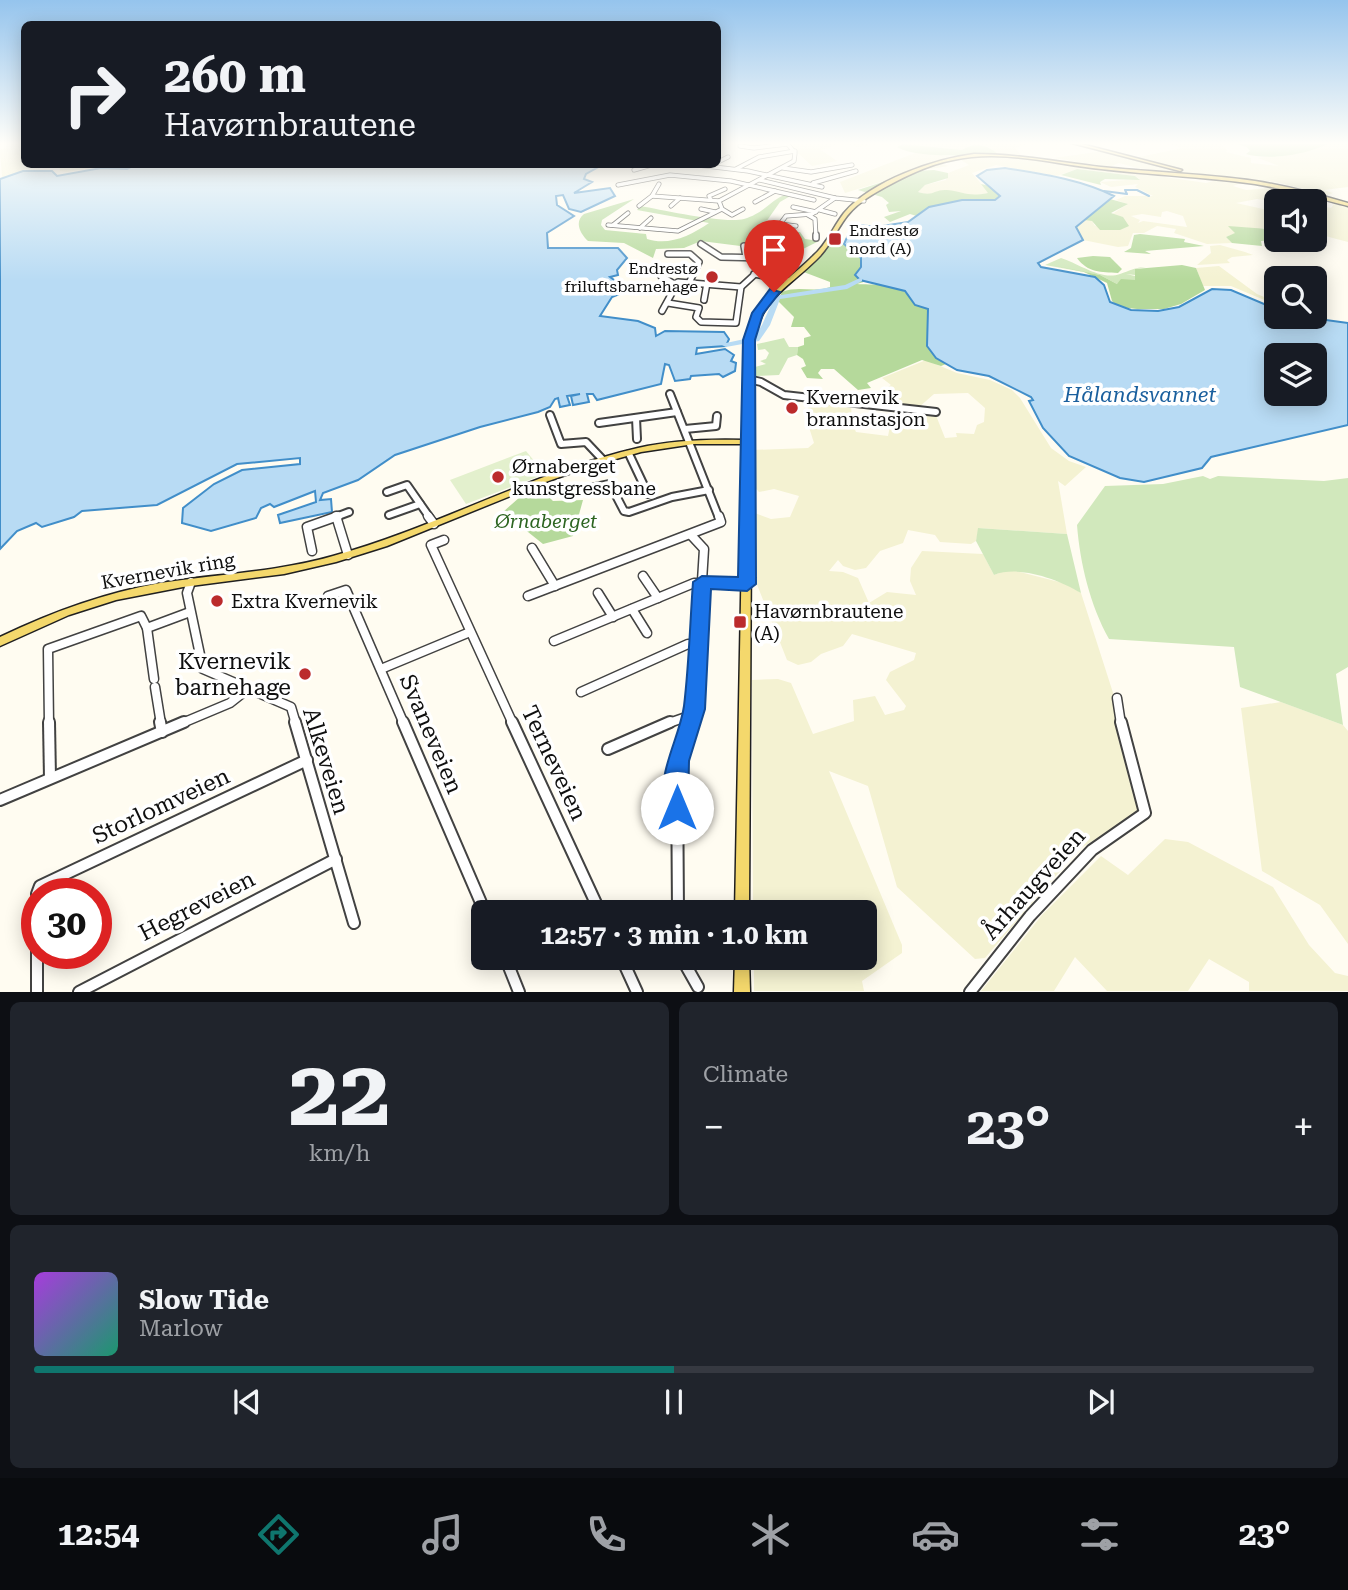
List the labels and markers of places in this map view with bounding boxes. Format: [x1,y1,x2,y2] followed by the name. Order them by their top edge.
[744,220,804,292] pin
[849,221,919,258] place label: Endrestø nord (A)
[827,231,843,247] marker: Endrestø nord (A)
[564,259,698,296] place label: Endrestø friluftsbarnehage
[704,269,720,285] marker: Endrestø friluftsbarnehage
[806,386,926,431] place label: Kvernevik brannstasjon
[784,400,800,416] marker: Kvernevik brannstasjon
[512,455,656,500] place label: Ørnaberget kunstgressbane
[490,469,506,485] marker: Ørnaberget kunstgressbane
[231,590,378,613] place label: Extra Kvernevik
[209,593,225,609] marker: Extra Kvernevik
[754,600,903,645] place label: Havørnbrautene (A)
[732,614,748,630] marker: Havørnbrautene (A)
[175,648,291,701] place label: Kvernevik barnehage
[297,666,313,682] marker: Kvernevik barnehage

